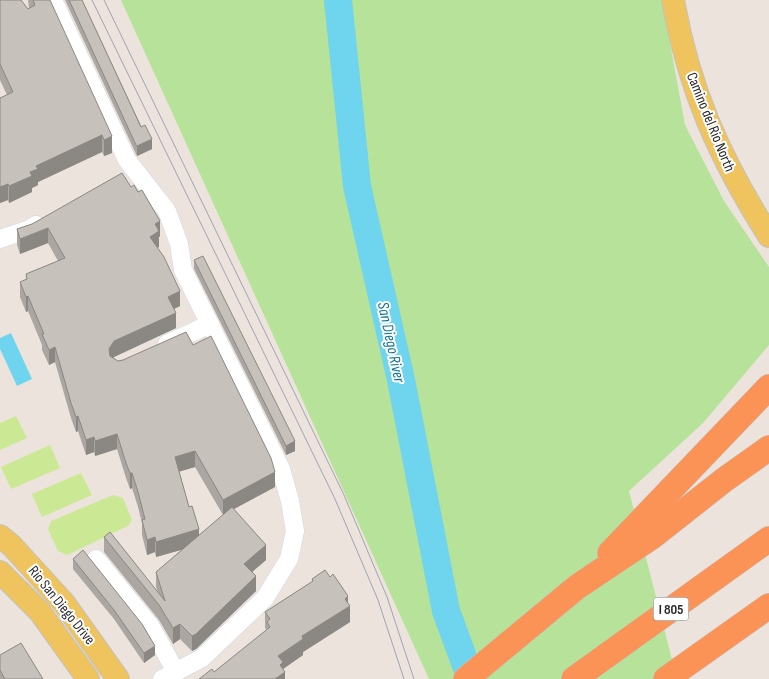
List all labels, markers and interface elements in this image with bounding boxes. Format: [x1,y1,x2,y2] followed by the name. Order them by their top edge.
[682,70,739,175] street label: Camino del Rio North
[373,300,408,385] water label: San Diego River
[24,562,99,649] street label: Rio San Diego Drive
[654,598,688,620] road number: I 805

